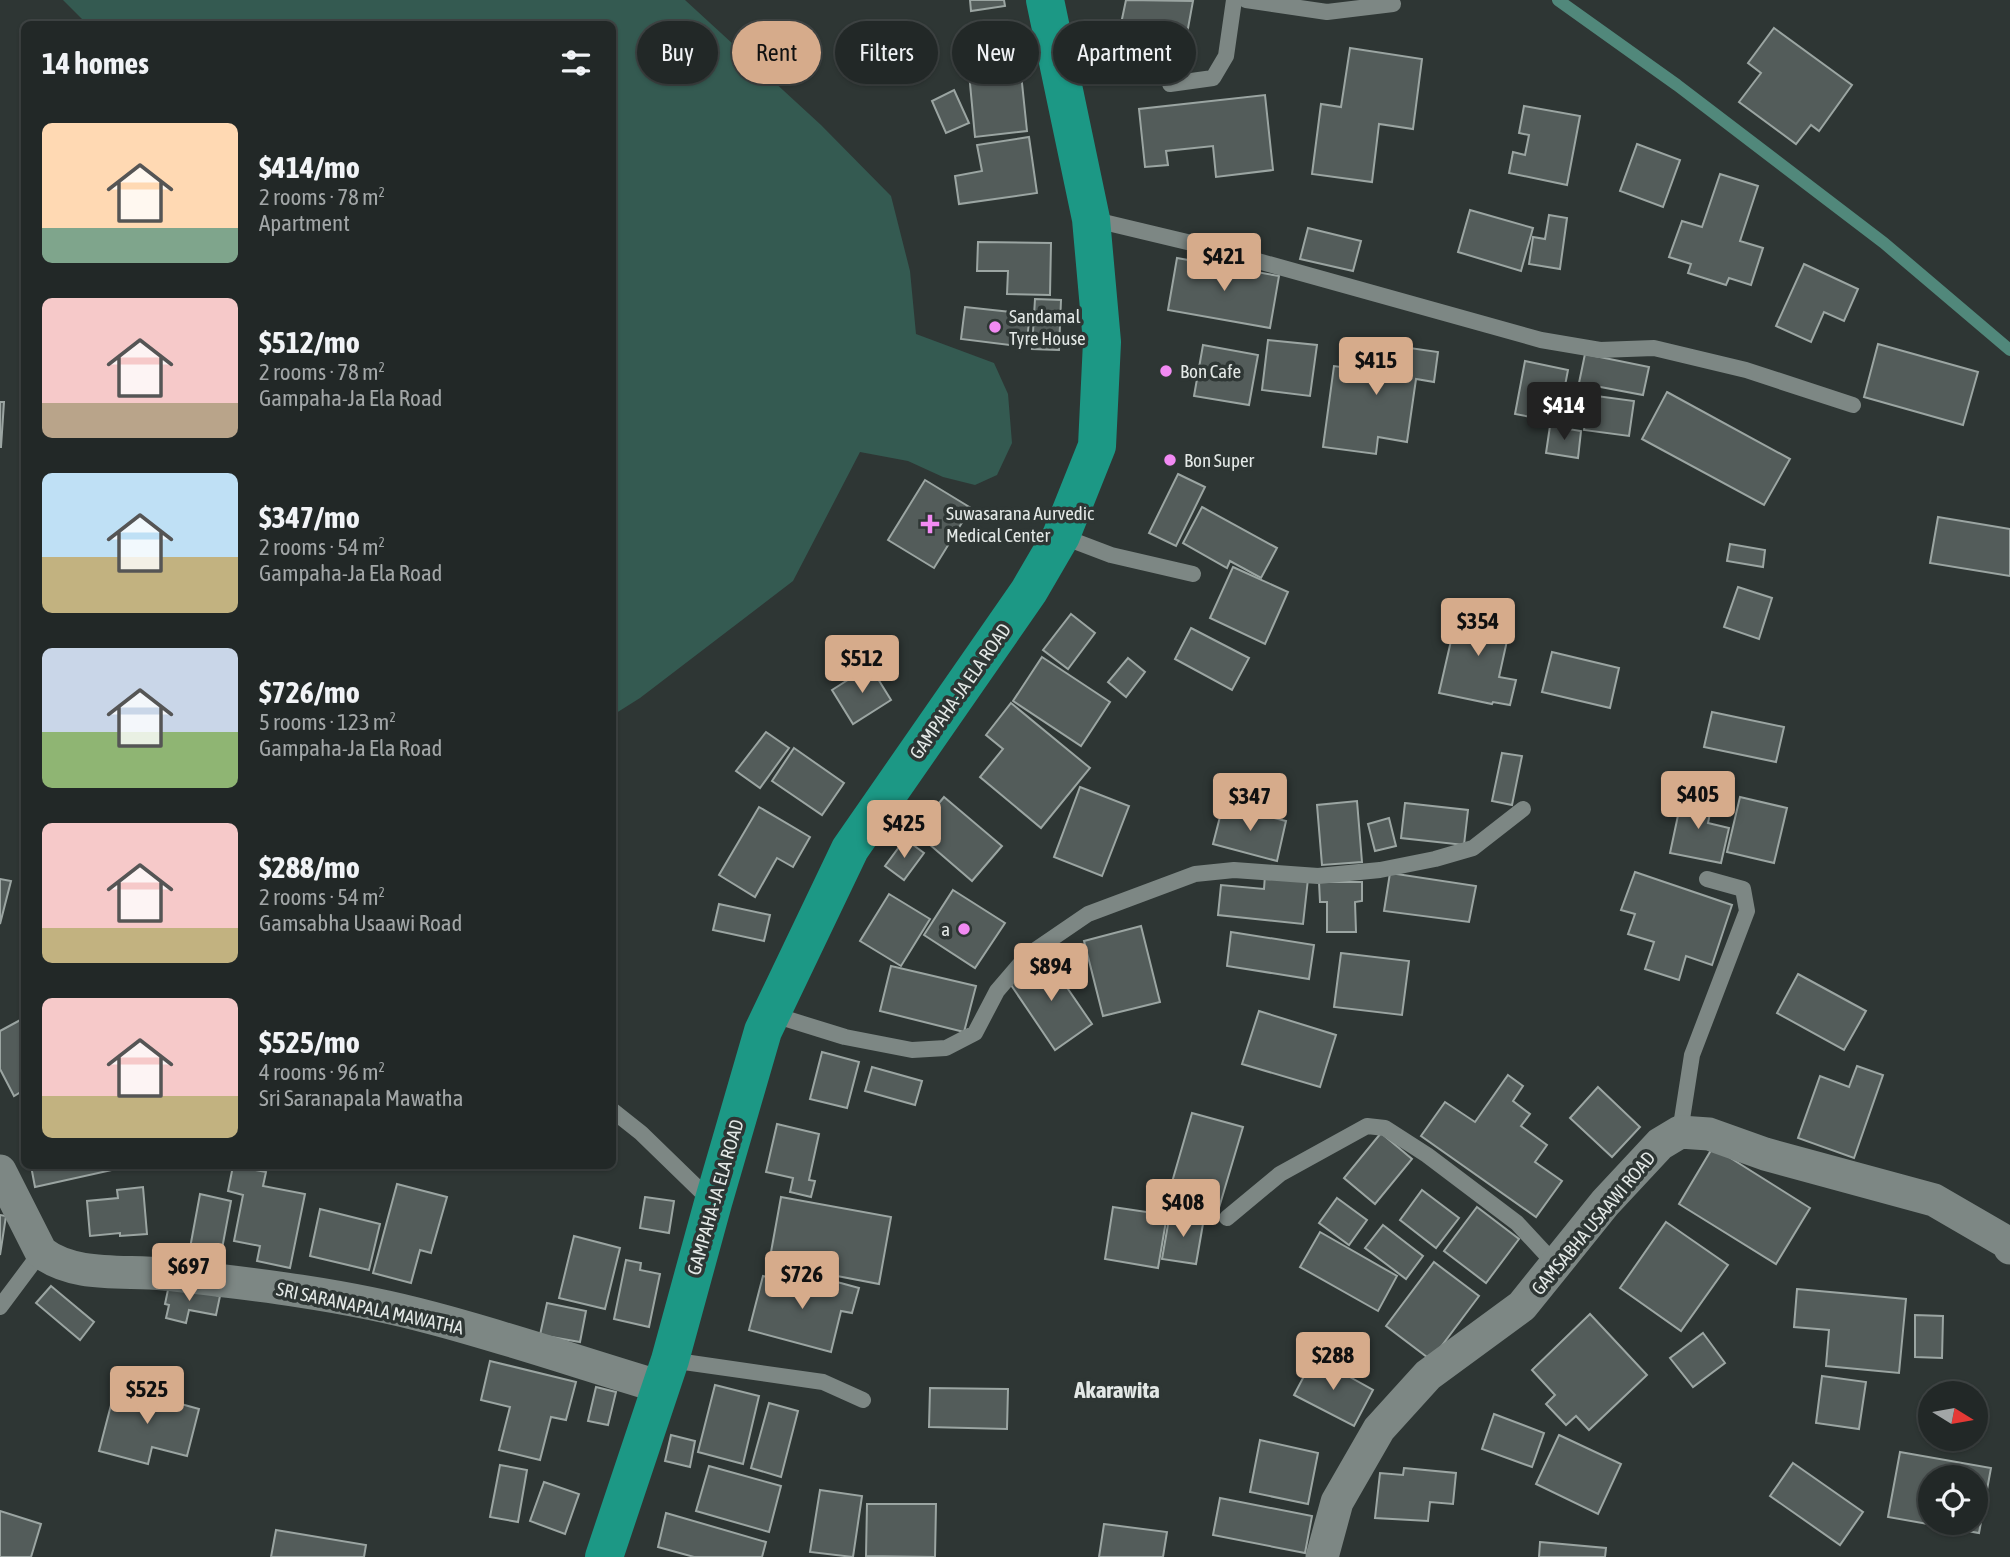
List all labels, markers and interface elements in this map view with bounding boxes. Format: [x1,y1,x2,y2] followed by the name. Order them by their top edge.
[637,21,718,84] chip: Buy
[732,21,821,84] chip: Rent
[835,21,938,84] chip: Filters
[952,21,1039,84] chip: New
[1053,21,1196,84] chip: Apartment
[557,44,595,82] icon: filters
[42,46,149,80] text: 14 homes
[259,150,360,184] text: $414/mo
[98,151,182,235] icon: home
[259,184,385,210] text: 2 rooms · 78 m²
[259,210,350,236] text: Apartment
[1183,233,1265,293] pin: $421
[1203,243,1245,269] text: $421
[1009,305,1086,349] place label: Sandamal Tyre House
[987,319,1003,335] marker: Sandamal Tyre House
[259,325,360,359] text: $512/mo
[98,326,182,410] icon: home
[1335,338,1417,397] pin: $415
[1355,347,1397,373] text: $415
[259,359,385,385] text: 2 rooms · 78 m²
[1180,360,1241,382] place label: Bon Cafe
[1158,363,1174,379] marker: Bon Cafe
[1523,382,1605,442] pin: $414
[259,385,443,411] text: Gampaha-Ja Ela Road
[1543,392,1585,418] text: $414
[1184,449,1255,471] place label: Bon Super
[1162,452,1178,468] marker: Bon Super
[259,500,360,534] text: $347/mo
[98,501,182,585] icon: home
[946,502,1095,546] place label: Suwasarana Aurvedic Medical Center
[920,514,940,534] marker: Suwasarana Aurvedic Medical Center
[259,534,385,560] text: 2 rooms · 54 m²
[259,560,443,586] text: Gampaha-Ja Ela Road
[1437,598,1519,658] pin: $354
[1457,608,1499,634] text: $354
[905,619,1015,763] street label: GAMPAHA-JA ELA ROAD
[821,636,903,695] pin: $512
[841,645,883,671] text: $512
[259,675,360,709] text: $726/mo
[98,676,182,760] icon: home
[259,709,396,735] text: 5 rooms · 123 m²
[259,735,443,761] text: Gampaha-Ja Ela Road
[1657,772,1739,831] pin: $405
[1209,774,1291,833] pin: $347
[1677,781,1719,807] text: $405
[1229,783,1271,809] text: $347
[863,800,945,860] pin: $425
[883,810,925,836] text: $425
[259,850,360,884] text: $288/mo
[98,851,182,935] icon: home
[259,884,385,910] text: 2 rooms · 54 m²
[259,910,462,936] text: Gamsabha Usaawi Road
[941,918,950,940] place label: a
[956,921,972,937] marker: a
[1010,944,1092,1003] pin: $894
[1030,953,1072,979] text: $894
[259,1025,360,1059] text: $525/mo
[98,1026,182,1110] icon: home
[259,1059,385,1085] text: 4 rooms · 96 m²
[259,1085,463,1111] text: Sri Saranapala Mawatha
[682,1117,748,1277] street label: GAMPAHA-JA ELA ROAD
[1527,1147,1659,1299] street label: GAMSABHA USAAWI ROAD
[1142,1180,1224,1239] pin: $408
[1162,1189,1204,1215] text: $408
[148,1244,230,1303] pin: $697
[761,1252,843,1311] pin: $726
[168,1253,210,1279] text: $697
[781,1261,823,1287] text: $726
[274,1277,466,1339] street label: SRI SARANAPALA MAWATHA
[1292,1332,1374,1392] pin: $288
[1312,1342,1354,1368] text: $288
[106,1366,188,1426] pin: $525
[126,1376,168,1402] text: $525
[1073,1377,1160,1403] district label: Akarawita
[1918,1381,1988,1451] north arrow
[1918,1381,1988,1535] map controls
[1918,1465,1988,1535] button: locate

